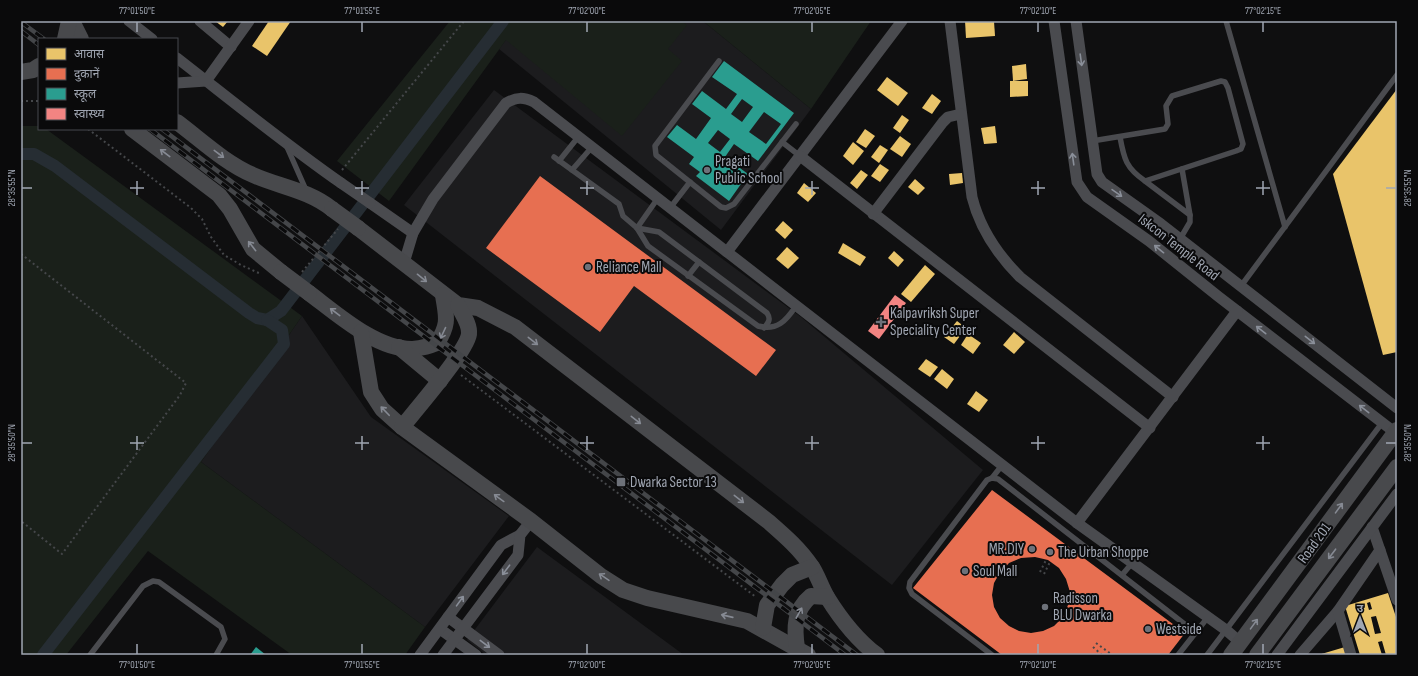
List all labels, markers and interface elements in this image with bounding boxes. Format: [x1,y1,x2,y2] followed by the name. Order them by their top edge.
[119,5,155,17] text: 77°01'50"E
[344,5,380,17] text: 77°01'55"E
[568,5,606,17] text: 77°02'00"E
[793,5,831,17] text: 77°02'05"E
[1020,5,1056,17] text: 77°02'10"E
[1245,5,1281,17] text: 77°02'15"E
[38,38,178,130] legend
[74,47,105,62] text: आवास
[1077,53,1085,66] one-way arrow
[74,67,100,82] text: दुकानें
[74,87,97,102] text: स्कूल
[74,107,106,122] text: स्वास्थ्य
[159,149,170,158] one-way arrow
[214,150,225,158] one-way arrow
[715,152,782,188] place label: Pragati Public School
[1069,153,1077,166] one-way arrow
[702,165,712,175] marker: Pragati Public School
[6,169,18,207] text: 28°35'55"N
[1402,169,1414,207] text: 28°35'55"N
[1112,189,1123,197] one-way arrow
[1134,210,1223,285] street label: Iskcon Temple Road
[248,241,256,252] one-way arrow
[1154,245,1165,253] one-way arrow
[596,258,662,277] place label: Reliance Mall
[583,262,593,272] marker: Reliance Mall
[417,273,427,282] one-way arrow
[890,304,980,340] place label: Kalpavriksh Super Speciality Center
[330,308,341,317] one-way arrow
[875,316,887,328] marker: Kalpavriksh Super Speciality Center
[439,326,446,338] one-way arrow
[1256,326,1267,334] one-way arrow
[1304,335,1315,344] one-way arrow
[528,336,539,345] one-way arrow
[1359,405,1370,413] one-way arrow
[380,406,389,416] one-way arrow
[631,416,642,424] one-way arrow
[6,424,18,462] text: 28°35'50"N
[1402,424,1414,462] text: 28°35'50"N
[630,473,717,492] place label: Dwarka Sector 13
[615,476,627,488] marker: Dwarka Sector 13
[494,494,505,502] one-way arrow
[734,495,745,504] one-way arrow
[1335,503,1344,514] one-way arrow
[1293,519,1336,567] street label: Road 201
[989,540,1025,559] place label: MR.DIY
[1058,543,1149,562] place label: The Urban Shoppe
[1027,544,1037,554] marker: MR.DIY
[1045,547,1055,557] marker: The Urban Shoppe
[1328,548,1336,559] one-way arrow
[973,562,1017,581] place label: Soul Mall
[502,565,511,576] one-way arrow
[960,566,970,576] marker: Soul Mall
[598,573,609,581] one-way arrow
[1053,589,1112,625] place label: Radisson BLU Dwarka
[456,596,464,607] one-way arrow
[1340,598,1380,638] north arrow
[1040,602,1050,612] marker: Radisson BLU Dwarka
[1357,602,1364,615] text: उ
[796,607,804,619] one-way arrow
[720,611,733,619] one-way arrow
[1250,618,1258,629] one-way arrow
[1156,620,1202,639] place label: Westside
[1143,624,1153,634] marker: Westside
[479,640,490,649] one-way arrow
[119,659,155,671] text: 77°01'50"E
[344,659,380,671] text: 77°01'55"E
[568,659,606,671] text: 77°02'00"E
[793,659,831,671] text: 77°02'05"E
[1020,659,1056,671] text: 77°02'10"E
[1245,659,1281,671] text: 77°02'15"E

